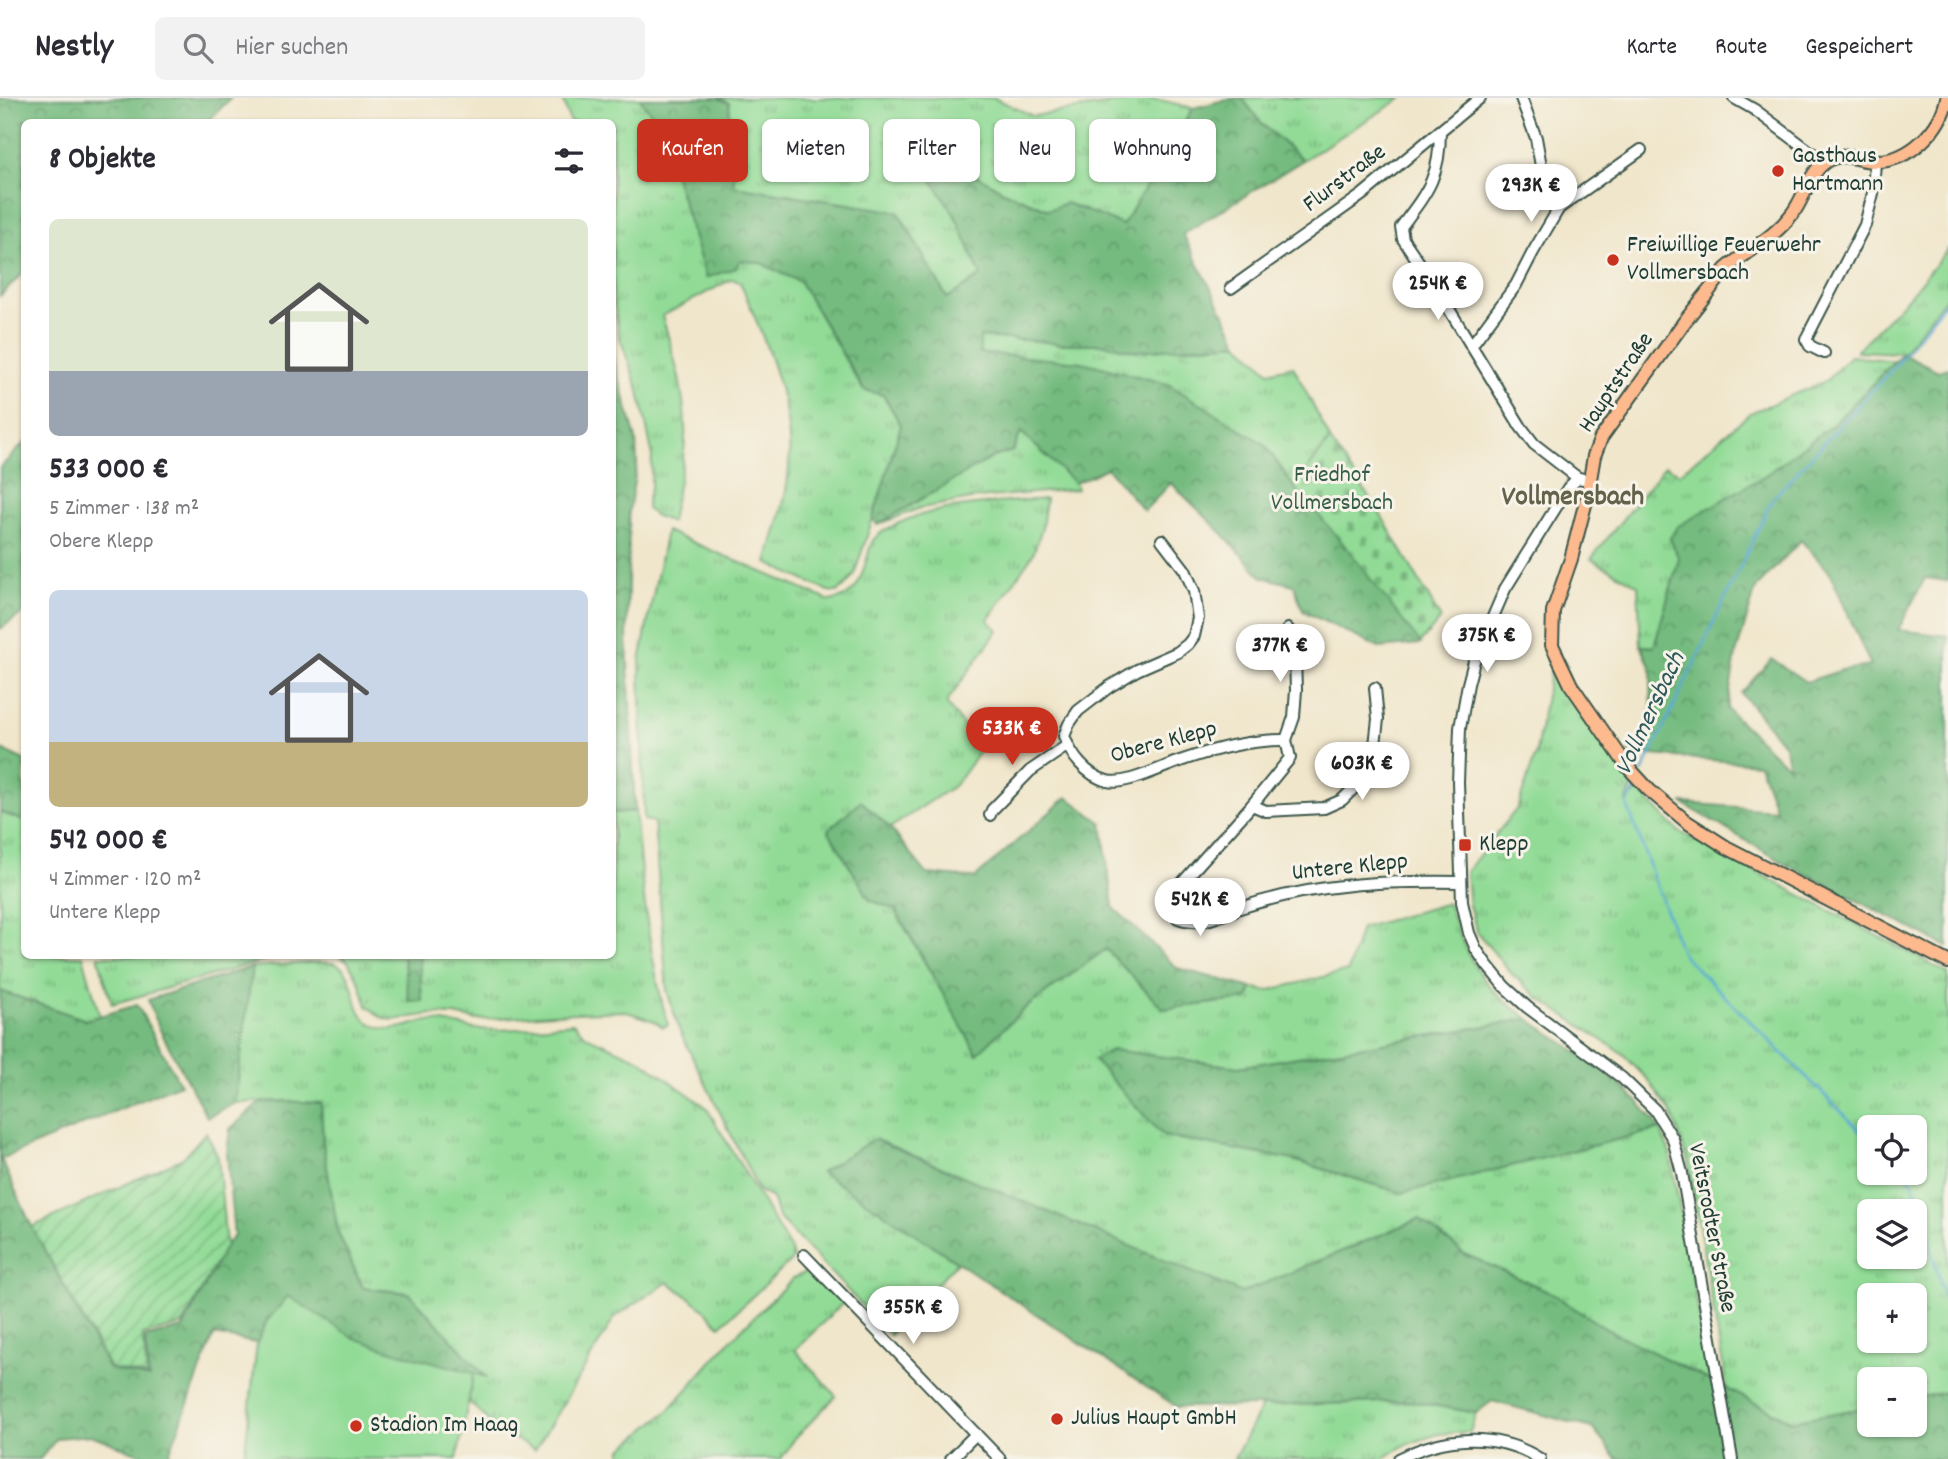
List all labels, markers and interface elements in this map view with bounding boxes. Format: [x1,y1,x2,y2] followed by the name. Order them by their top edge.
[155,17,645,80] search box
[35,25,113,72] text: Nestly
[179,29,217,67] icon: search
[235,30,348,67] text: Hier suchen
[1626,31,1677,65] text: Karte
[1715,31,1767,65] text: Route
[1805,31,1913,65] text: Gespeichert
[637,119,748,182] chip: Kaufen
[762,119,869,182] chip: Mieten
[883,119,980,182] chip: Filter
[994,119,1075,182] chip: Neu
[1089,119,1216,182] chip: Wohnung
[1296,136,1394,222] street label: Flurstraße
[49,140,156,183] text: 8 Objekte
[1792,140,1883,202] place label: Gasthaus Hartmann
[550,142,588,180] icon: filters
[1770,163,1786,179] marker: Gasthaus Hartmann
[1474,164,1588,224] pin: 293K €
[1501,170,1561,203] text: 293K €
[1627,229,1821,291] place label: Freiwillige Feuerwehr Vollmersbach
[1605,252,1621,268] marker: Freiwillige Feuerwehr Vollmersbach
[1381,262,1495,322] pin: 254K €
[256,264,382,390] icon: home
[1409,268,1467,301] text: 254K €
[1571,326,1663,440] street label: Hauptstraße
[49,450,169,493] text: 533 000 €
[1271,459,1393,521] park label: Friedhof Vollmersbach
[1502,479,1644,519] district label: Vollmersbach
[49,493,199,526] text: 5 Zimmer · 138 m²
[49,526,154,559] text: Obere Klepp
[1430,614,1544,674] pin: 375K €
[1458,620,1516,653] text: 375K €
[1223,624,1337,684] pin: 377K €
[1252,630,1308,663] text: 377K €
[256,635,382,761] icon: home
[1606,645,1696,782] water label: Vollmersbach
[955,708,1069,767] pin: 533K €
[1107,712,1221,774] street label: Obere Klepp
[982,713,1042,746] text: 533K €
[1305,742,1419,802] pin: 603K €
[1331,748,1393,781] text: 603K €
[49,821,168,864] text: 542 000 €
[1479,828,1529,862] place label: Klepp
[1457,837,1473,853] marker: Klepp
[1290,845,1410,891] street label: Untere Klepp
[49,864,201,897] text: 4 Zimmer · 120 m²
[1143,878,1257,938] pin: 542K €
[1171,884,1229,917] text: 542K €
[49,897,161,930] text: Untere Klepp
[1857,1115,1927,1437] map controls
[1857,1115,1927,1185] button: locate
[1678,1140,1744,1316] street label: Veitsrodter Straße
[1857,1199,1927,1269] button: layers
[1857,1283,1927,1353] button: +
[856,1286,970,1346] pin: 355K €
[883,1292,943,1325] text: 355K €
[1857,1367,1927,1437] button: −
[1071,1402,1237,1436] place label: Julius Haupt GmbH
[370,1409,518,1443] place label: Stadion Im Haag
[1049,1411,1065,1427] marker: Julius Haupt GmbH
[348,1418,364,1434] marker: Stadion Im Haag

